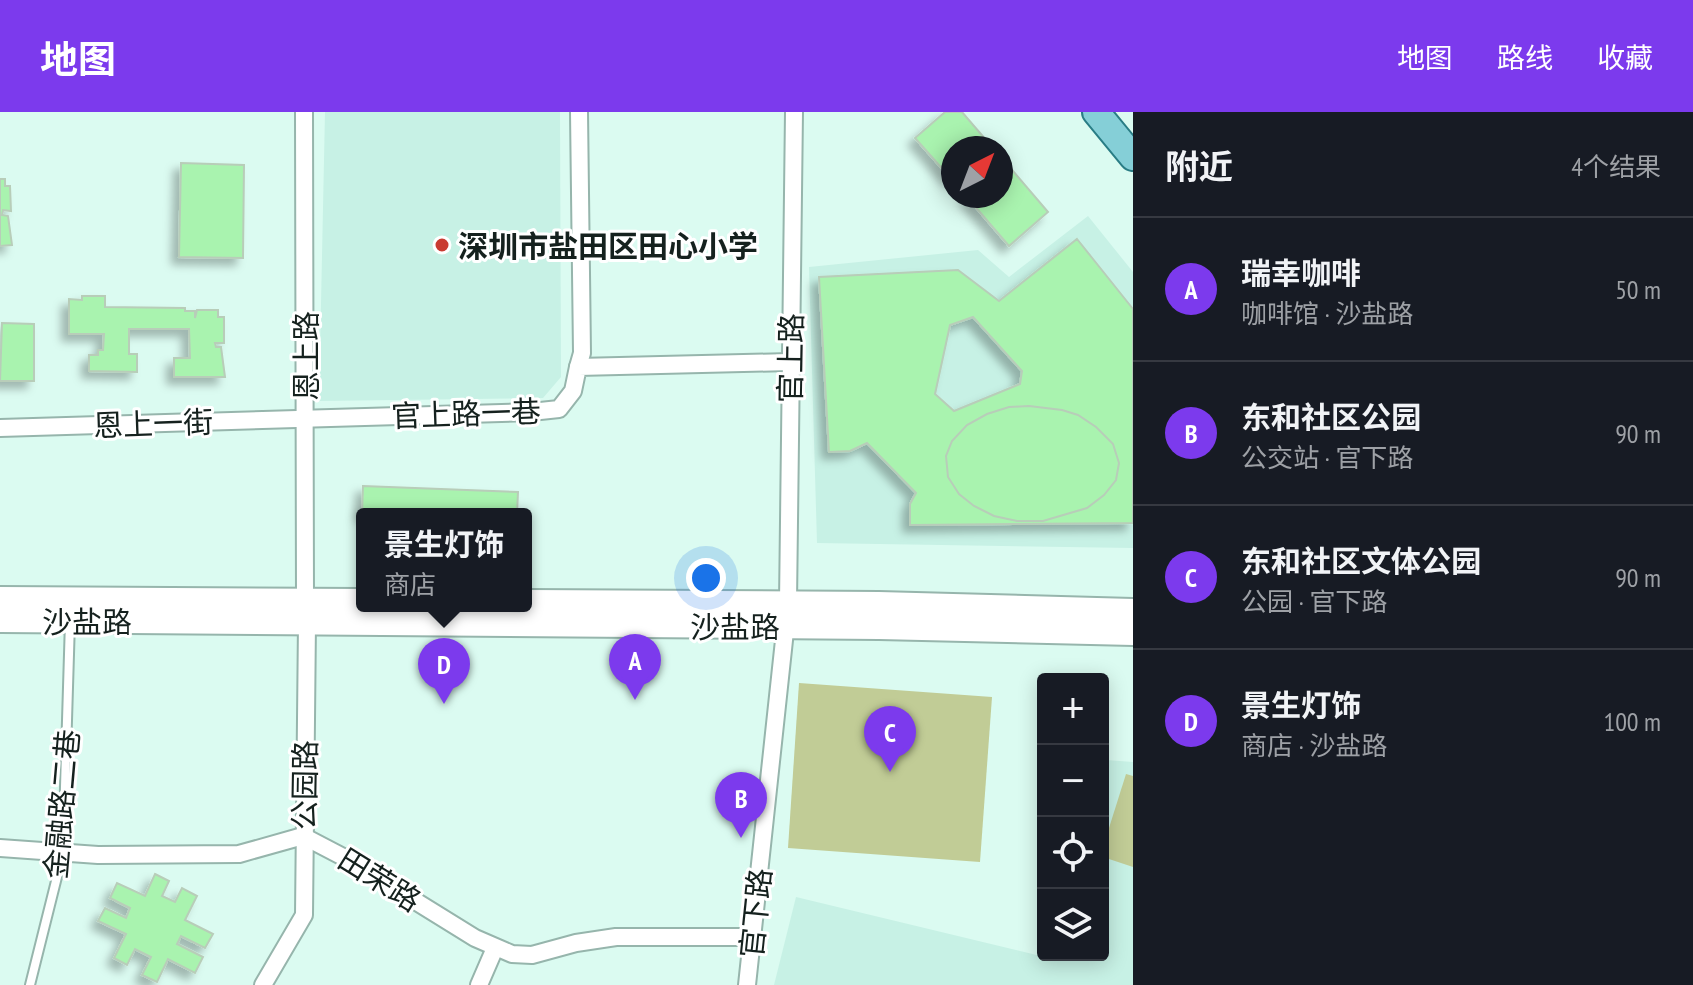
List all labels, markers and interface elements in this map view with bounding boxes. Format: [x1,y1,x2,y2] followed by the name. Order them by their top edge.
[40,34,116,83] text: 地图
[1397,39,1453,76] text: 地图
[1497,39,1553,76] text: 路线
[1597,39,1653,76] text: 收藏
[941,136,1013,208] north arrow
[1165,144,1233,188] text: 附近
[1571,150,1661,183] text: 4个结果
[458,226,758,265] place label: 深圳市盐田区田心小学
[433,236,451,254] marker: 深圳市盐田区田心小学
[1241,253,1361,292] text: 瑞幸咖啡
[1184,273,1198,306] text: A
[1615,273,1661,306] text: 50 m
[1241,297,1414,330] text: 咖啡馆 · 沙盐路
[286,311,325,401] street label: 恩上路
[770,313,810,403] street label: 官上路
[390,391,542,435] street label: 官上路一巷
[1241,397,1421,436] text: 东和社区公园
[92,401,214,445] street label: 恩上一街
[1185,417,1197,450] text: B
[1615,417,1661,450] text: 90 m
[1241,441,1414,474] text: 公交站 · 官下路
[356,508,532,612] popup
[384,524,504,563] text: 景生灯饰
[1241,541,1481,580] text: 东和社区文体公园
[686,558,726,598] your location
[1185,561,1197,594] text: C
[1615,561,1661,594] text: 90 m
[384,568,436,601] text: 商店
[1241,585,1388,618] text: 公园 · 官下路
[42,602,132,641] street label: 沙盐路
[690,607,780,646] street label: 沙盐路
[609,634,661,700] pin: A
[418,638,470,704] pin: D
[1037,673,1109,961] map controls
[1037,673,1109,745] button: +
[1241,685,1361,724] text: 景生灯饰
[1184,705,1198,738] text: D
[1603,705,1661,738] text: 100 m
[864,706,916,772] pin: C
[35,728,87,880] street label: 金融路二巷
[1241,729,1388,762] text: 商店 · 沙盐路
[284,740,324,830] street label: 公园路
[1037,745,1109,817] button: −
[715,772,767,838] pin: B
[1037,817,1109,889] button: locate
[332,839,428,919] street label: 田荣路
[731,866,779,960] street label: 官下路
[1037,889,1109,961] button: layers

